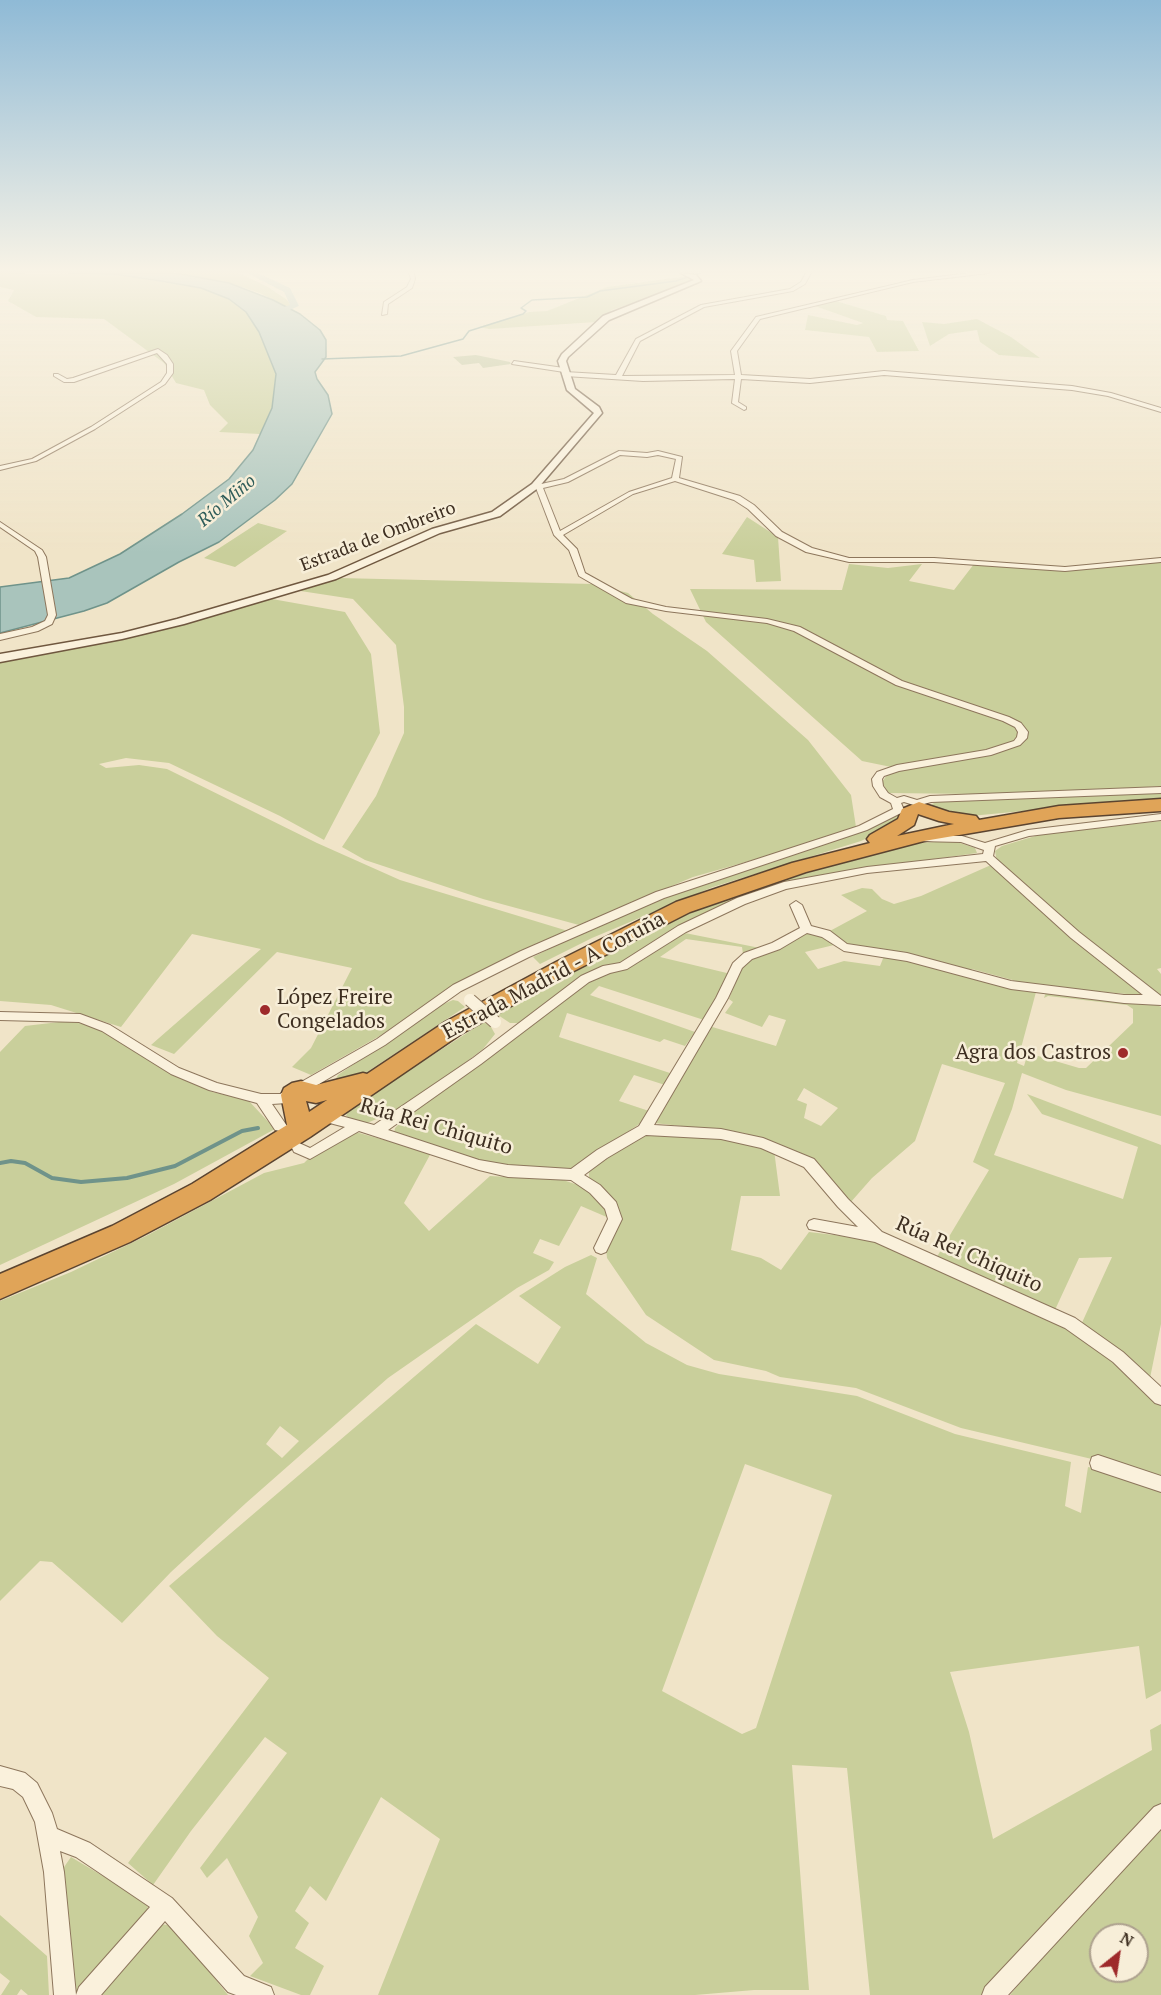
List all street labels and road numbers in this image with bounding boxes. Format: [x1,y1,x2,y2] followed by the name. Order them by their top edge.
[297,497,459,577] street label: Estrada de Ombreiro
[439,907,669,1045] street label: Estrada Madrid - A Coruña
[357,1093,515,1161] street label: Rúa Rei Chiquito
[892,1211,1046,1299] street label: Rúa Rei Chiquito

